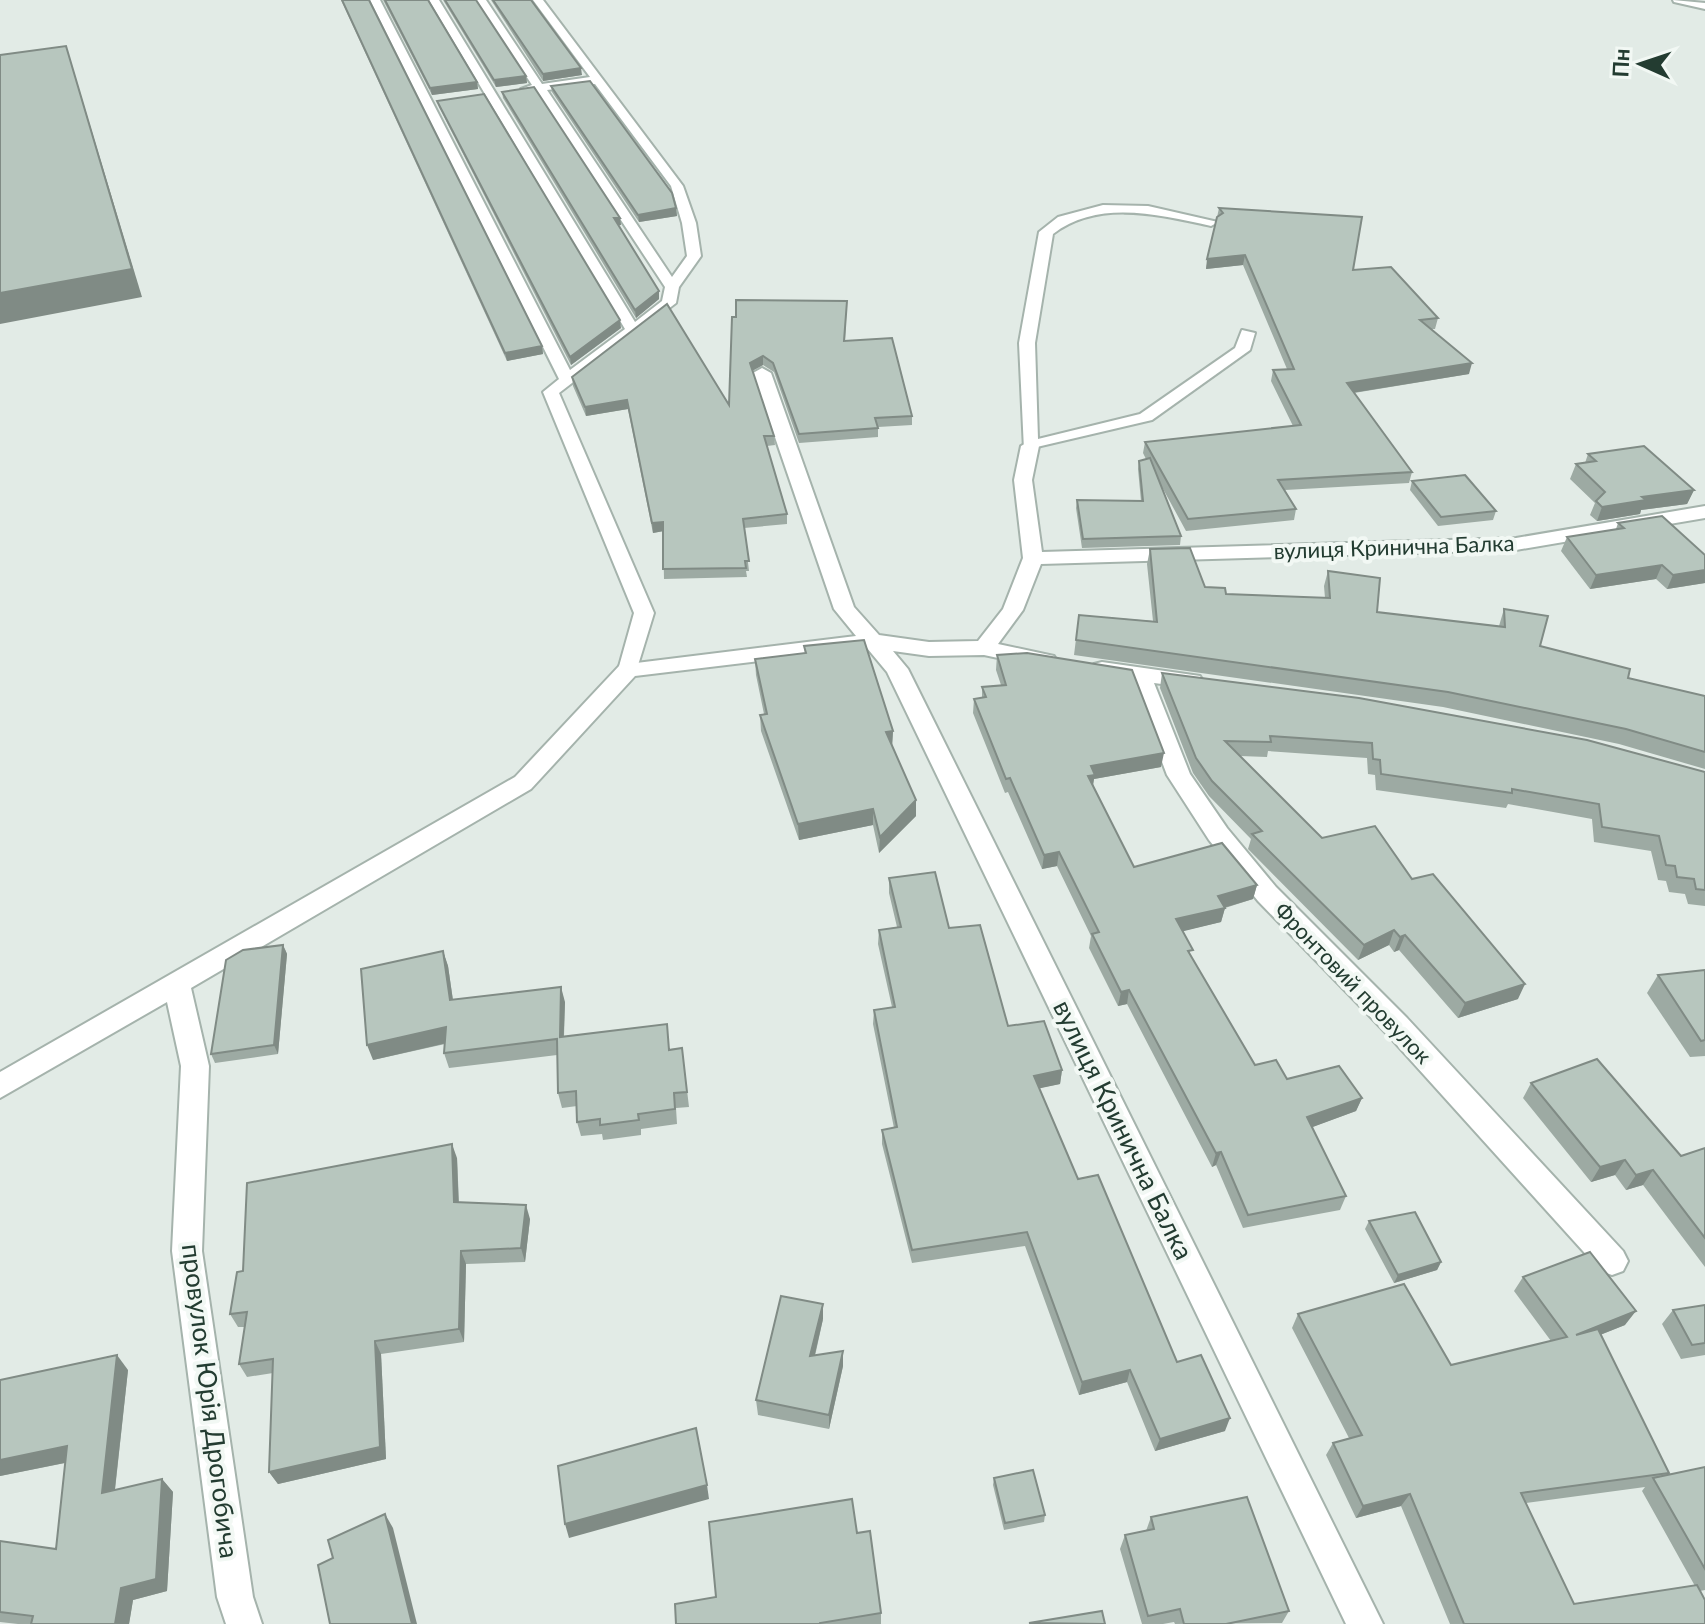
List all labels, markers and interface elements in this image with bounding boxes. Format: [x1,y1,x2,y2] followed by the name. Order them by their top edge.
[1601,24,1681,104] north arrow
[1606,48,1635,78] text: Пн
[1273,529,1515,564] street label: вулиця Кринична Балка
[1269,896,1438,1069] street label: Фронтовий провулок
[1047,995,1201,1264] street label: вулиця Кринична Балка
[176,1242,246,1560] street label: провулок Юрія Дрогобича

